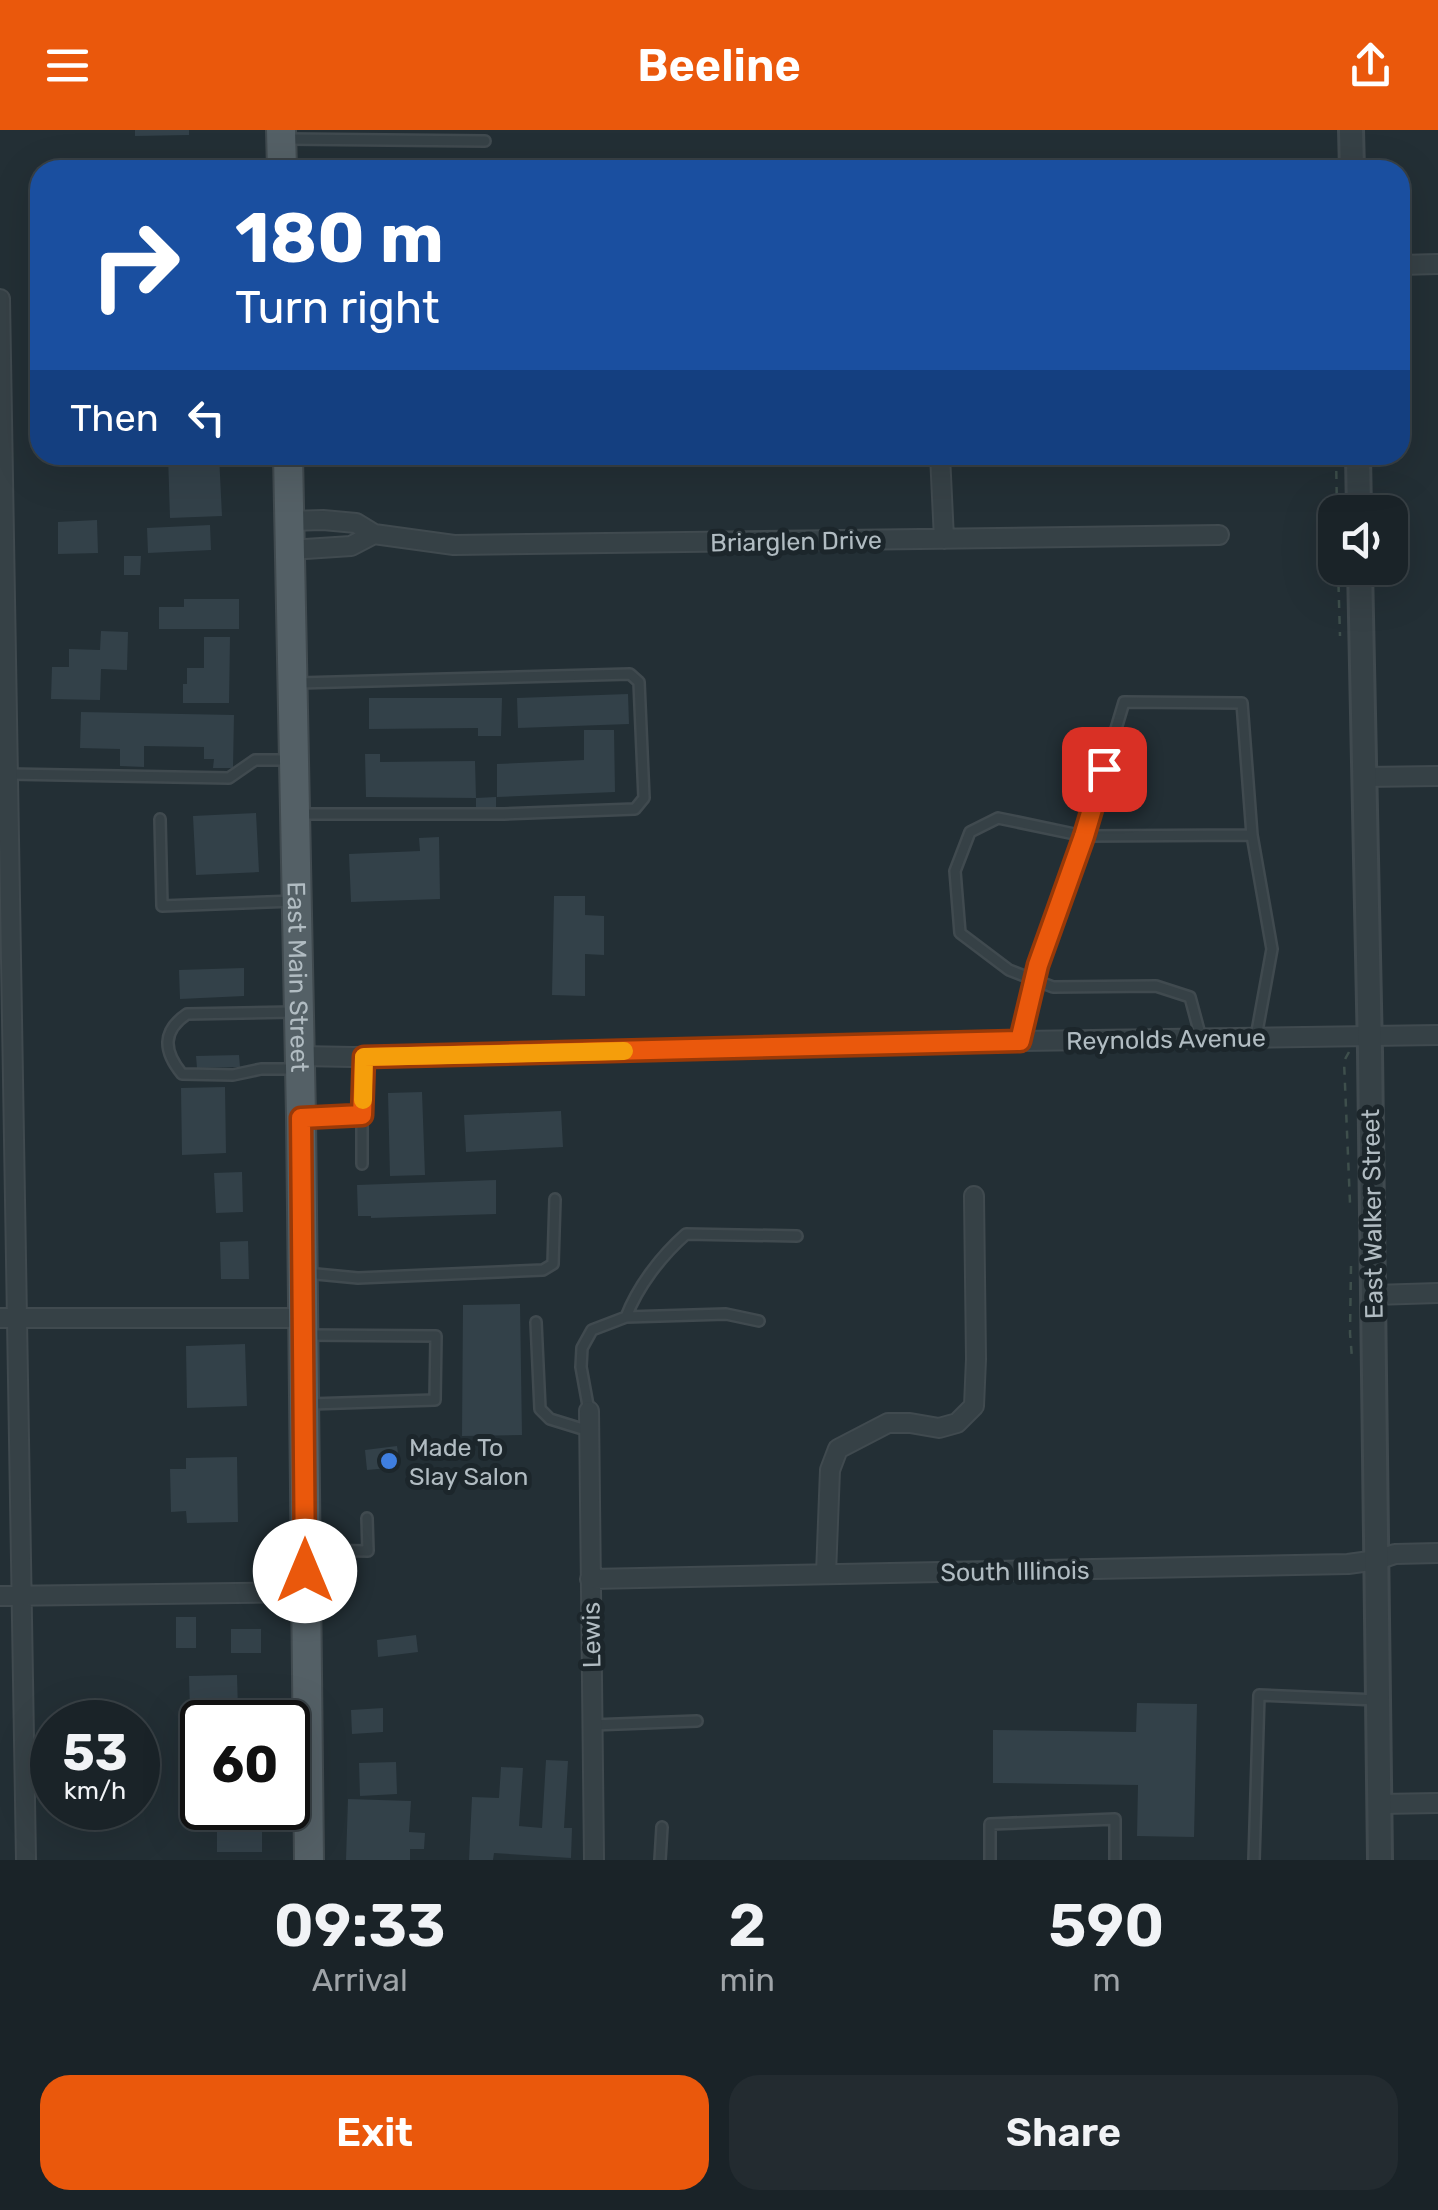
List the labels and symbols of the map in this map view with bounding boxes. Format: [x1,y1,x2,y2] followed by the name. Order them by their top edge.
[710,526,882,557] street label: Briarglen Drive
[1062,727,1147,812] pin
[281,881,314,1073] street label: East Main Street
[1066,1023,1266,1056] street label: Reynolds Avenue
[1356,1108,1389,1319] street label: East Walker Street
[409,1433,528,1491] place label: Made To Slay Salon
[378,1450,400,1472] marker: Made To Slay Salon
[253,1519,357,1623] position arrow
[940,1556,1090,1587] street label: South Illinois
[576,1602,607,1668] street label: Lewis
[180,1700,310,1830] speed limit sign: 60

